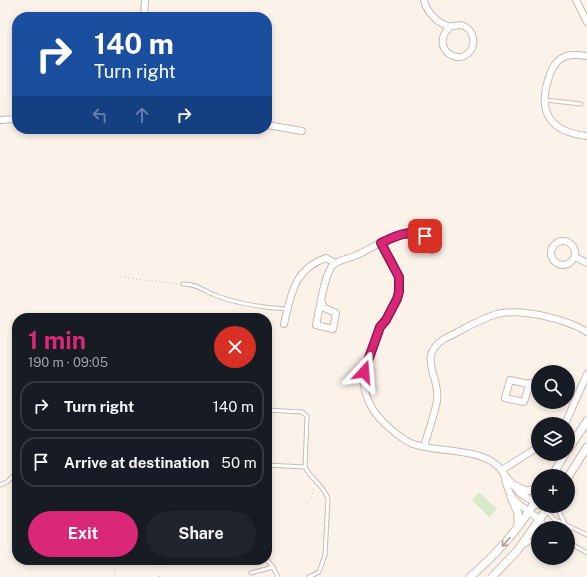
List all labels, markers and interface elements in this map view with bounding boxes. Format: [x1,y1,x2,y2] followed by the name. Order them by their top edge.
[94,27,174,60] text: 140 m
[28,28,80,80] icon: right
[94,61,176,82] text: Turn right
[89,104,111,126] icon: left
[131,104,153,126] icon: ahead
[173,104,195,126] icon: right
[408,219,442,253] pin
[414,225,436,247] icon: arrive
[28,326,86,354] text: 1 min
[214,326,256,368] button: close
[343,351,385,393] position arrow
[28,355,108,370] text: 190 m · 09:05
[531,365,575,565] map controls
[531,365,575,409] button: search
[30,395,52,417] icon: right
[64,398,134,415] text: Turn right
[213,398,254,415] text: 140 m
[531,417,575,461] button: layers
[30,451,52,473] icon: arrive
[64,454,209,471] text: Arrive at destination
[221,454,257,471] text: 50 m
[531,469,575,513] button: +
[28,511,138,557] button: Exit
[146,511,256,557] button: Share
[531,521,575,565] button: −
[501,537,510,548] one-way arrow

